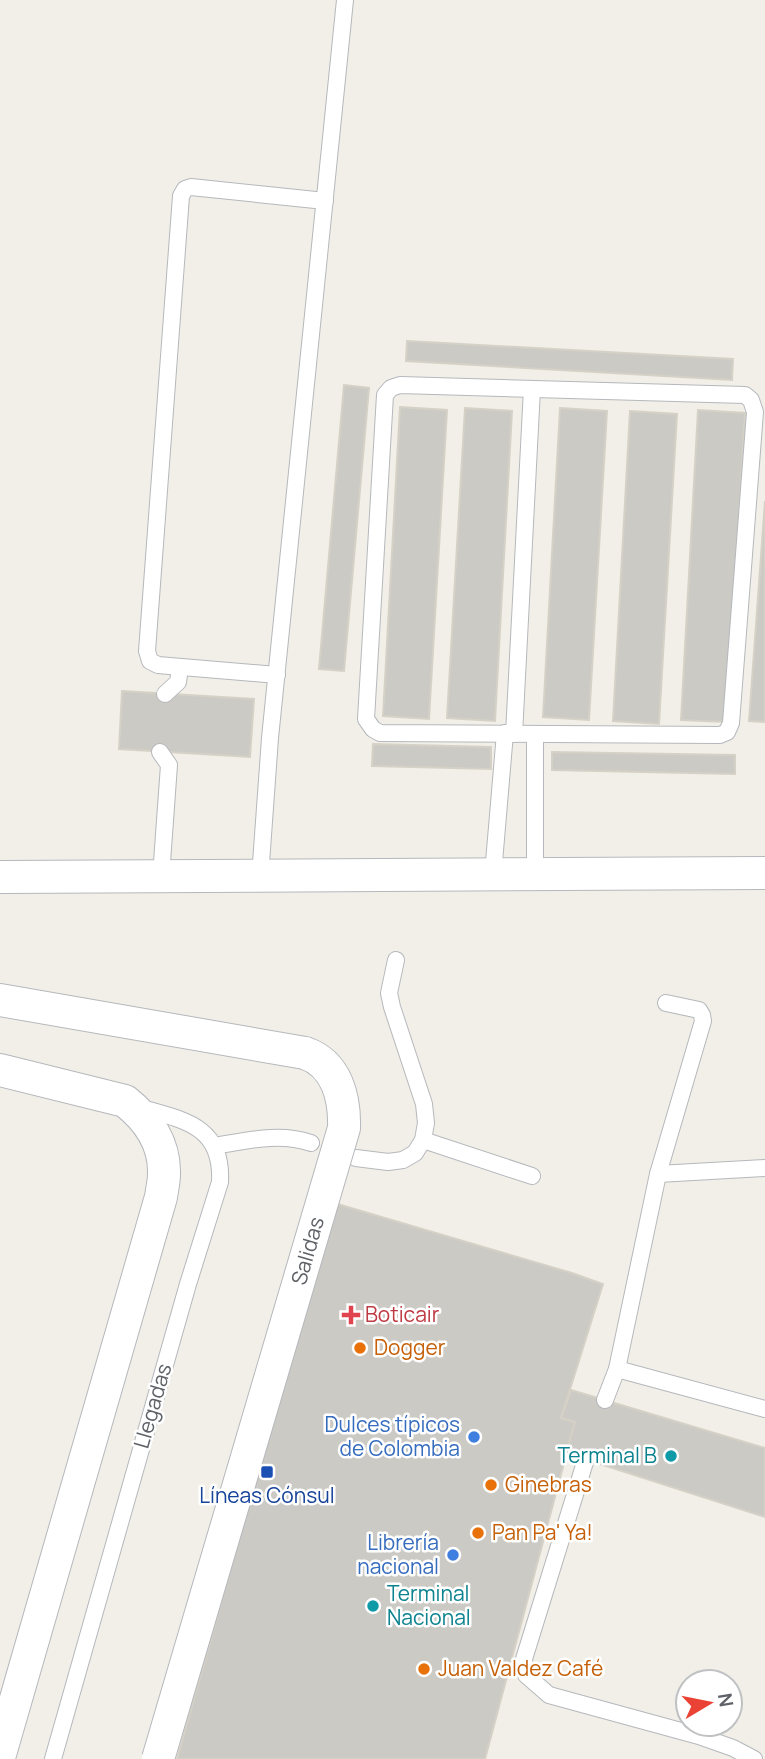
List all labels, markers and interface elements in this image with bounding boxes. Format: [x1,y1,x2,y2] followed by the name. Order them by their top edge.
[284,1213,330,1288] street label: Salidas
[365,1300,440,1328] place label: Boticair
[343,1307,359,1323] marker: Boticair
[374,1333,446,1361] place label: Dogger
[352,1340,368,1356] marker: Dogger
[127,1360,178,1451] street label: Llegadas
[324,1410,460,1462] place label: Dulces típicos de Colombia
[466,1429,482,1445] marker: Dulces típicos de Colombia
[557,1441,657,1469] place label: Terminal B
[663,1448,679,1464] marker: Terminal B
[259,1464,275,1480] marker: Líneas Cónsul
[505,1470,592,1498] place label: Ginebras
[483,1477,499,1493] marker: Ginebras
[199,1481,335,1509] place label: Líneas Cónsul
[492,1518,593,1546] place label: Pan Pa' Ya!
[470,1525,486,1541] marker: Pan Pa' Ya!
[357,1528,439,1580] place label: Librería nacional
[445,1547,461,1563] marker: Librería nacional
[387,1579,471,1631] place label: Terminal Nacional
[365,1598,381,1614] marker: Terminal Nacional
[438,1654,603,1682] place label: Juan Valdez Café
[416,1661,432,1677] marker: Juan Valdez Café
[674,1668,744,1738] north arrow
[712,1691,740,1709] text: N

